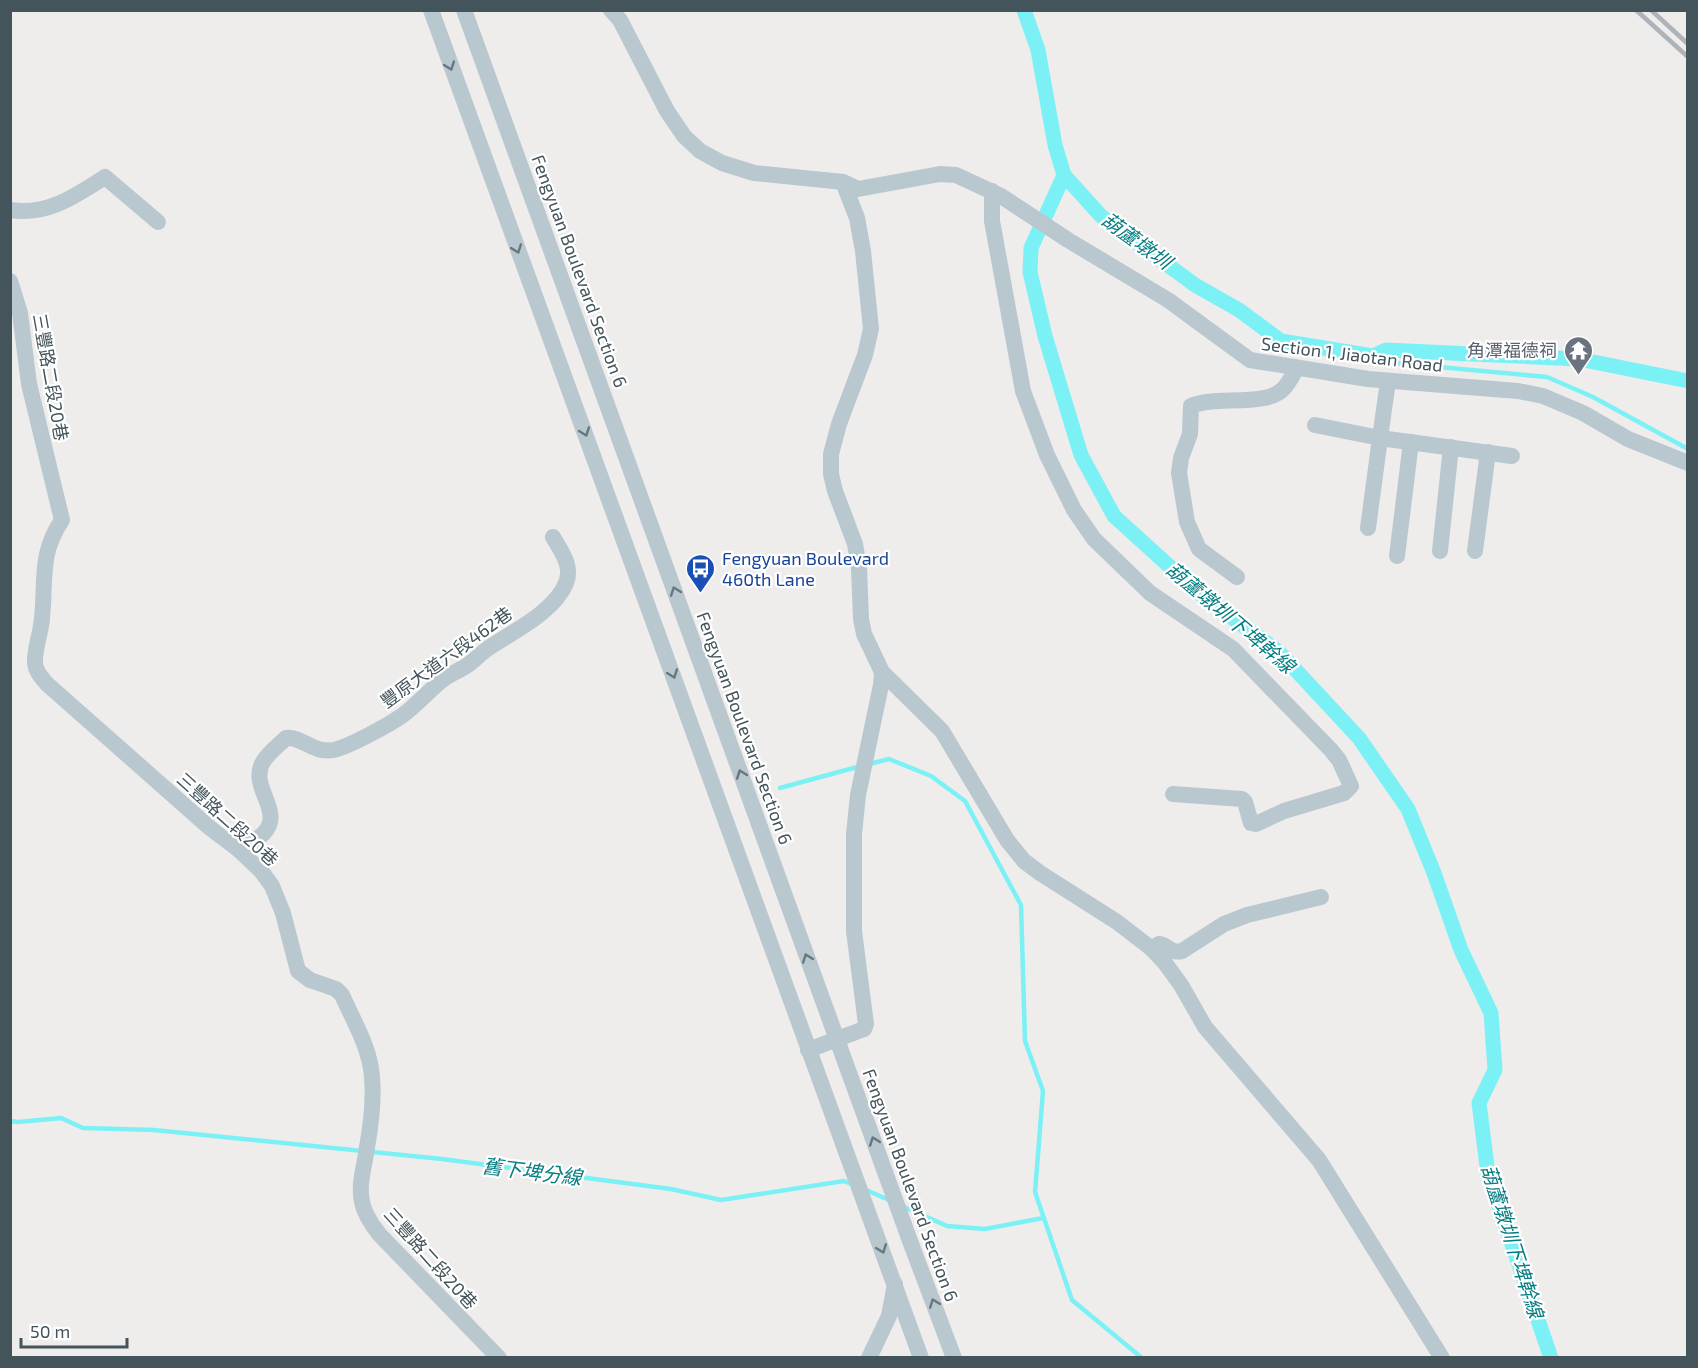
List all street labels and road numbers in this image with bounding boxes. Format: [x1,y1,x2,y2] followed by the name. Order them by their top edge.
[528,152,632,390] street label: Fengyuan Boulevard Section 6
[29,312,73,442] street label: 三豐路二段20巷
[1260,332,1444,376] street label: Section 1, Jiaotan Road
[376,602,516,712] street label: 豐原大道六段462巷
[693,609,797,847] street label: Fengyuan Boulevard Section 6
[173,768,283,870] street label: 三豐路二段20巷
[859,1066,963,1304] street label: Fengyuan Boulevard Section 6
[380,1203,482,1313] street label: 三豐路二段20巷

